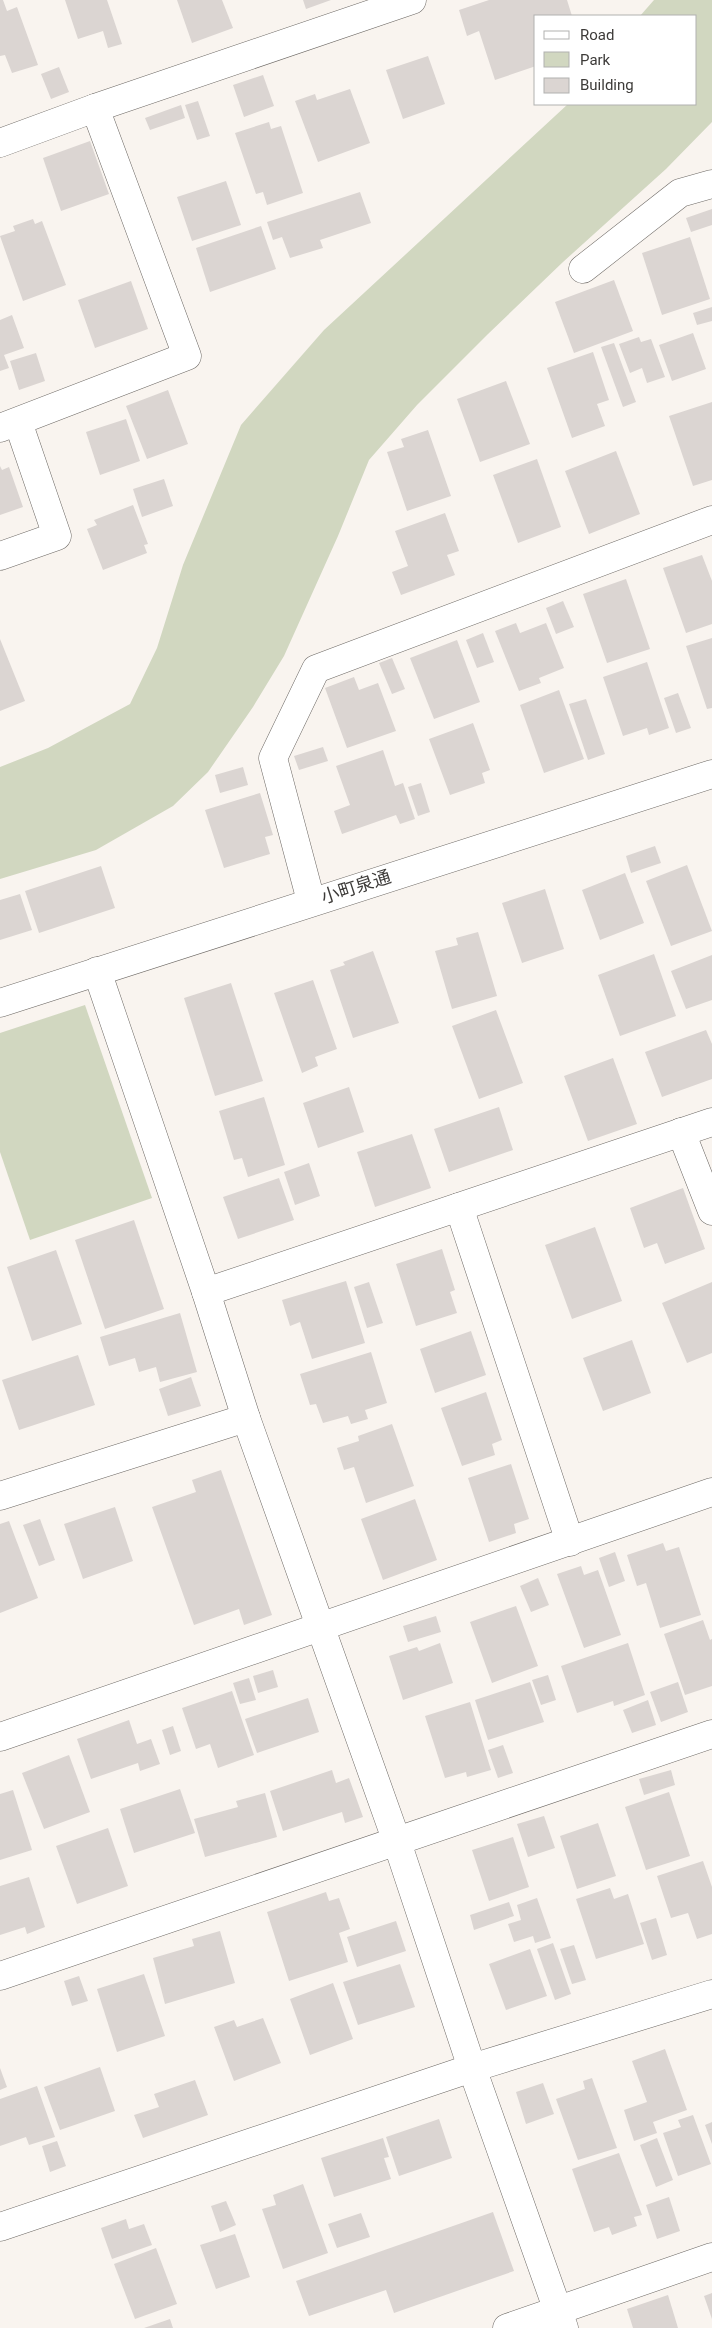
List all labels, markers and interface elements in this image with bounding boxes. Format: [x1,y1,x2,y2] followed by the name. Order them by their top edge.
[534,15,697,105] legend
[580,26,614,44] text: Road
[580,51,611,69] text: Park
[580,76,634,94] text: Building
[318,865,393,908] street label: 小町泉通

